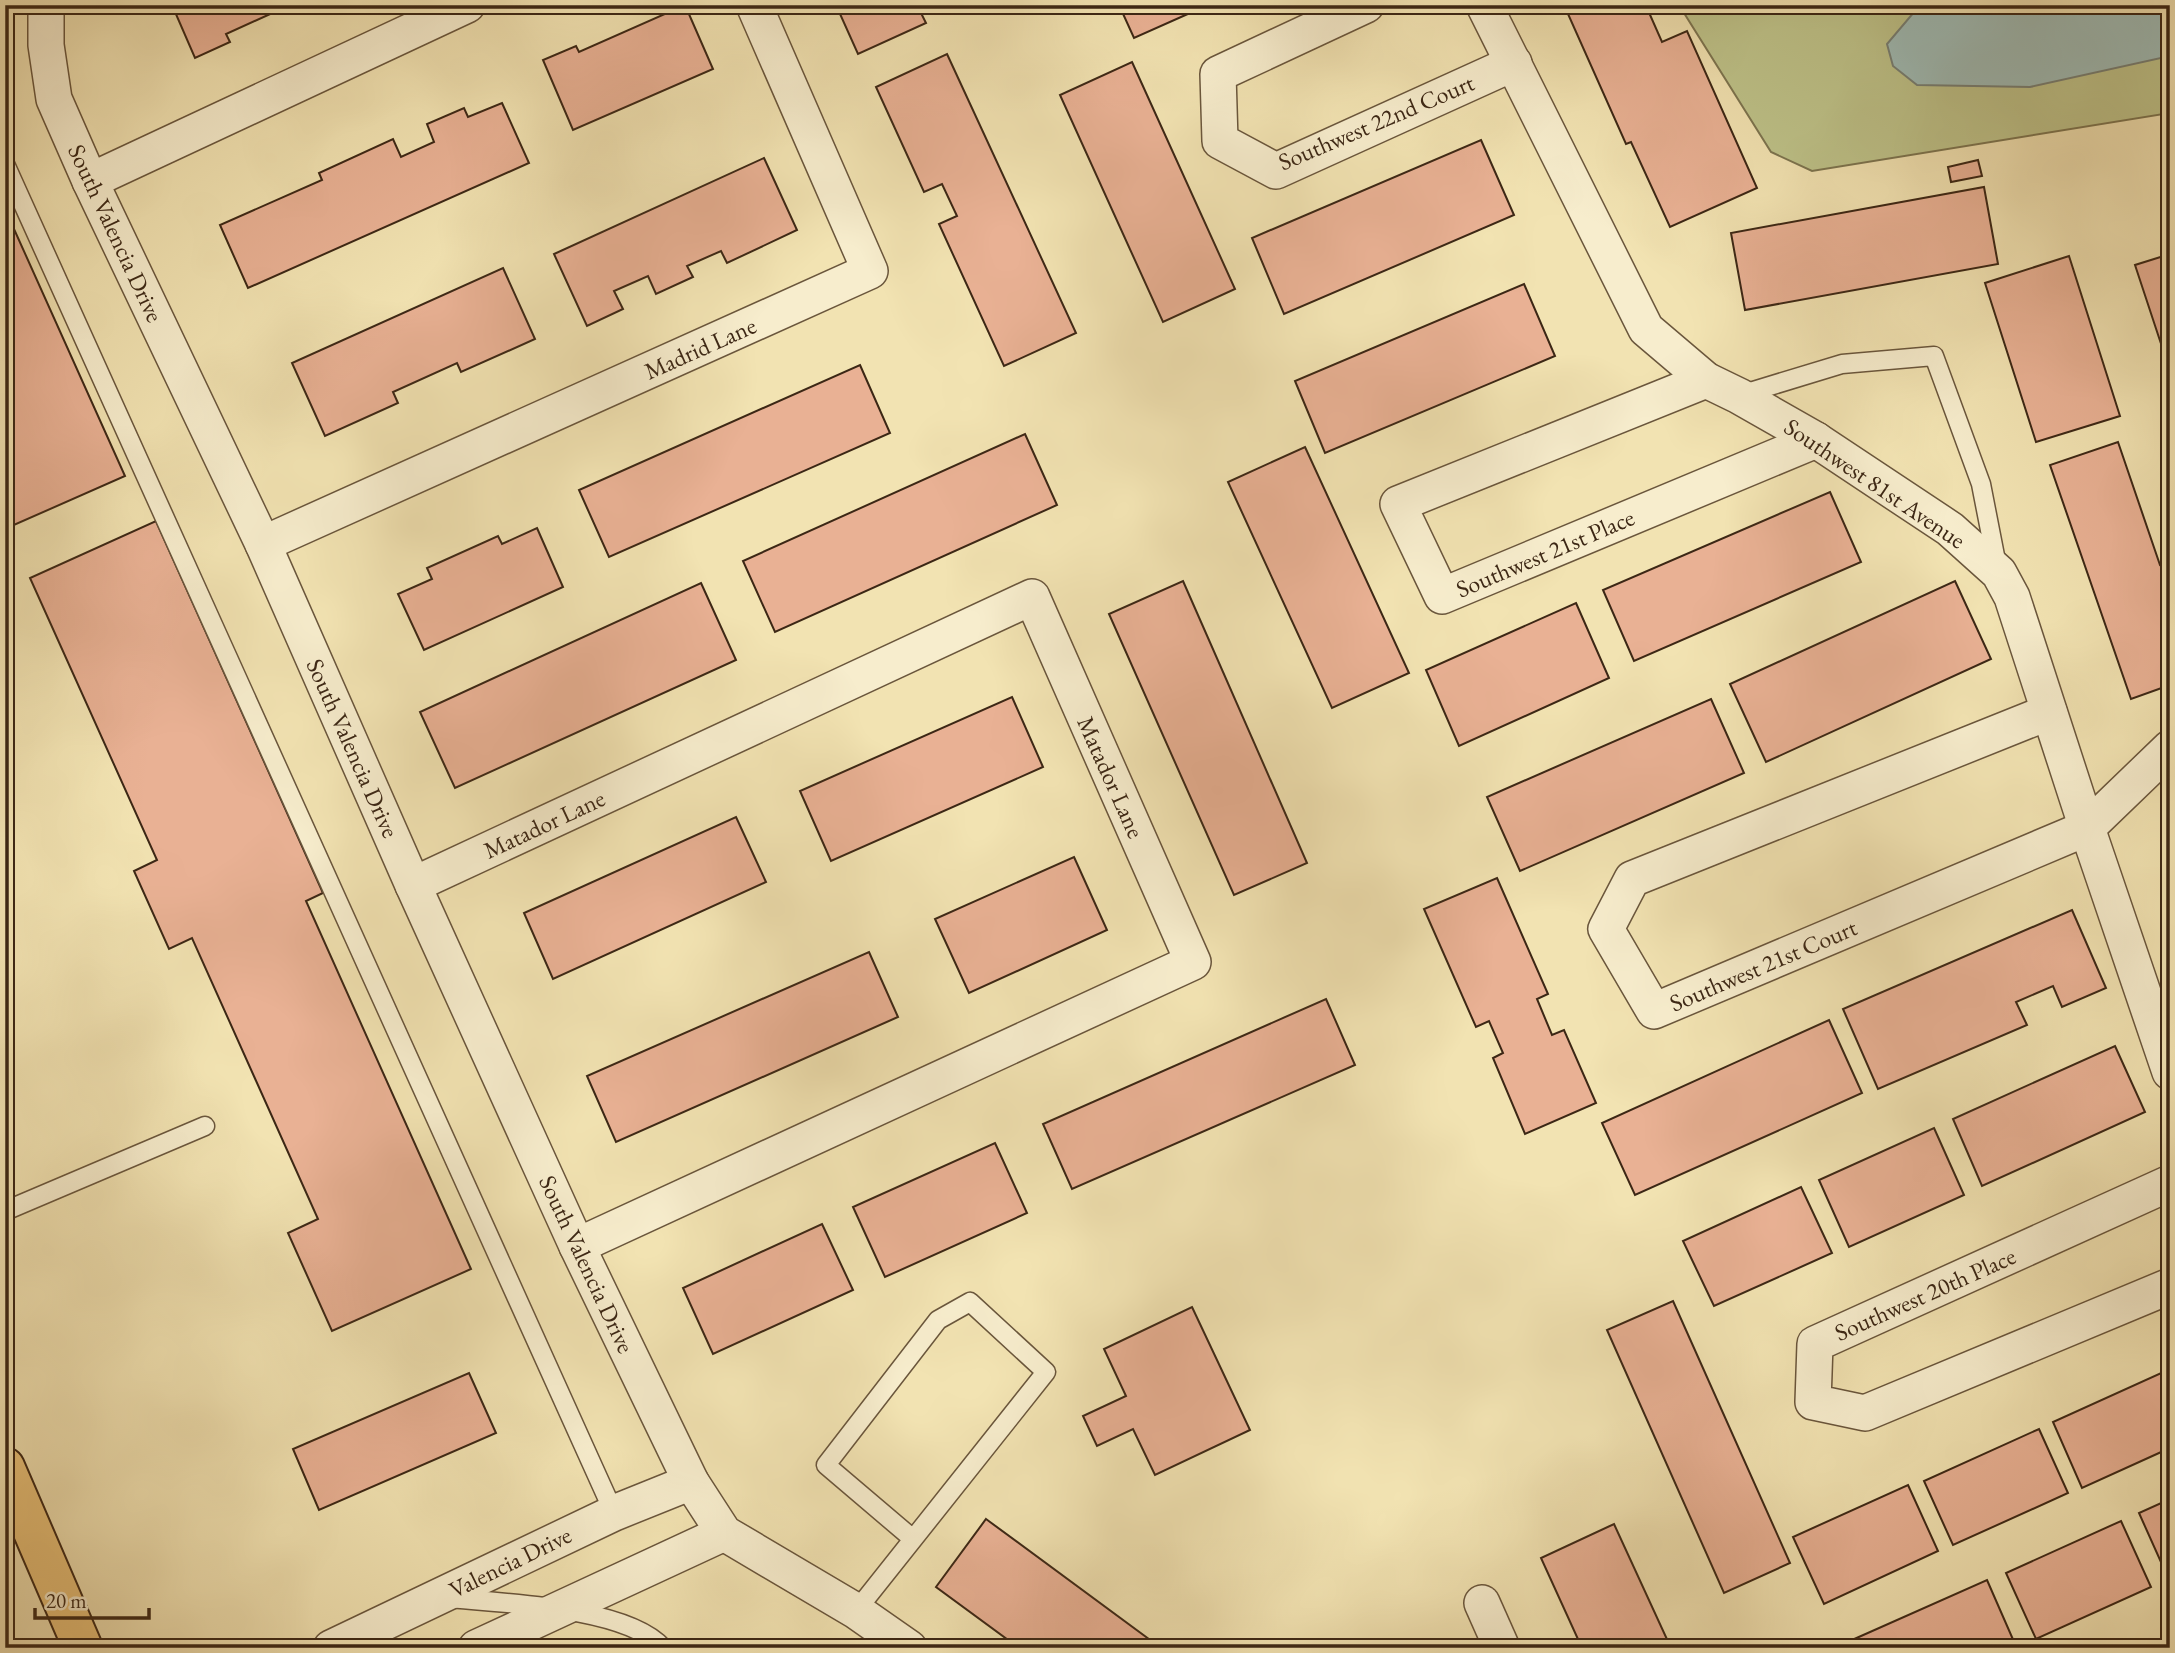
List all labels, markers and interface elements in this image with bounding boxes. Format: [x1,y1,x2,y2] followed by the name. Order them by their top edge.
[1273,67,1479,177] street label: Southwest 22nd Court
[61,139,171,327] street label: South Valencia Drive
[639,310,761,386] street label: Madrid Lane
[1778,411,1972,555] street label: Southwest 81st Avenue
[1451,501,1639,605] street label: Southwest 21st Place
[300,654,406,842] street label: South Valencia Drive
[1070,711,1152,843] street label: Matador Lane
[478,782,610,866] street label: Matador Lane
[1665,911,1862,1018] street label: Southwest 21st Court
[532,1170,642,1358] street label: South Valencia Drive
[1830,1240,2020,1348] street label: Southwest 20th Place
[444,1519,576,1605] street label: Valencia Drive
[35,1576,149,1620] scale bar
[46,1587,87,1614] text: 20 m

